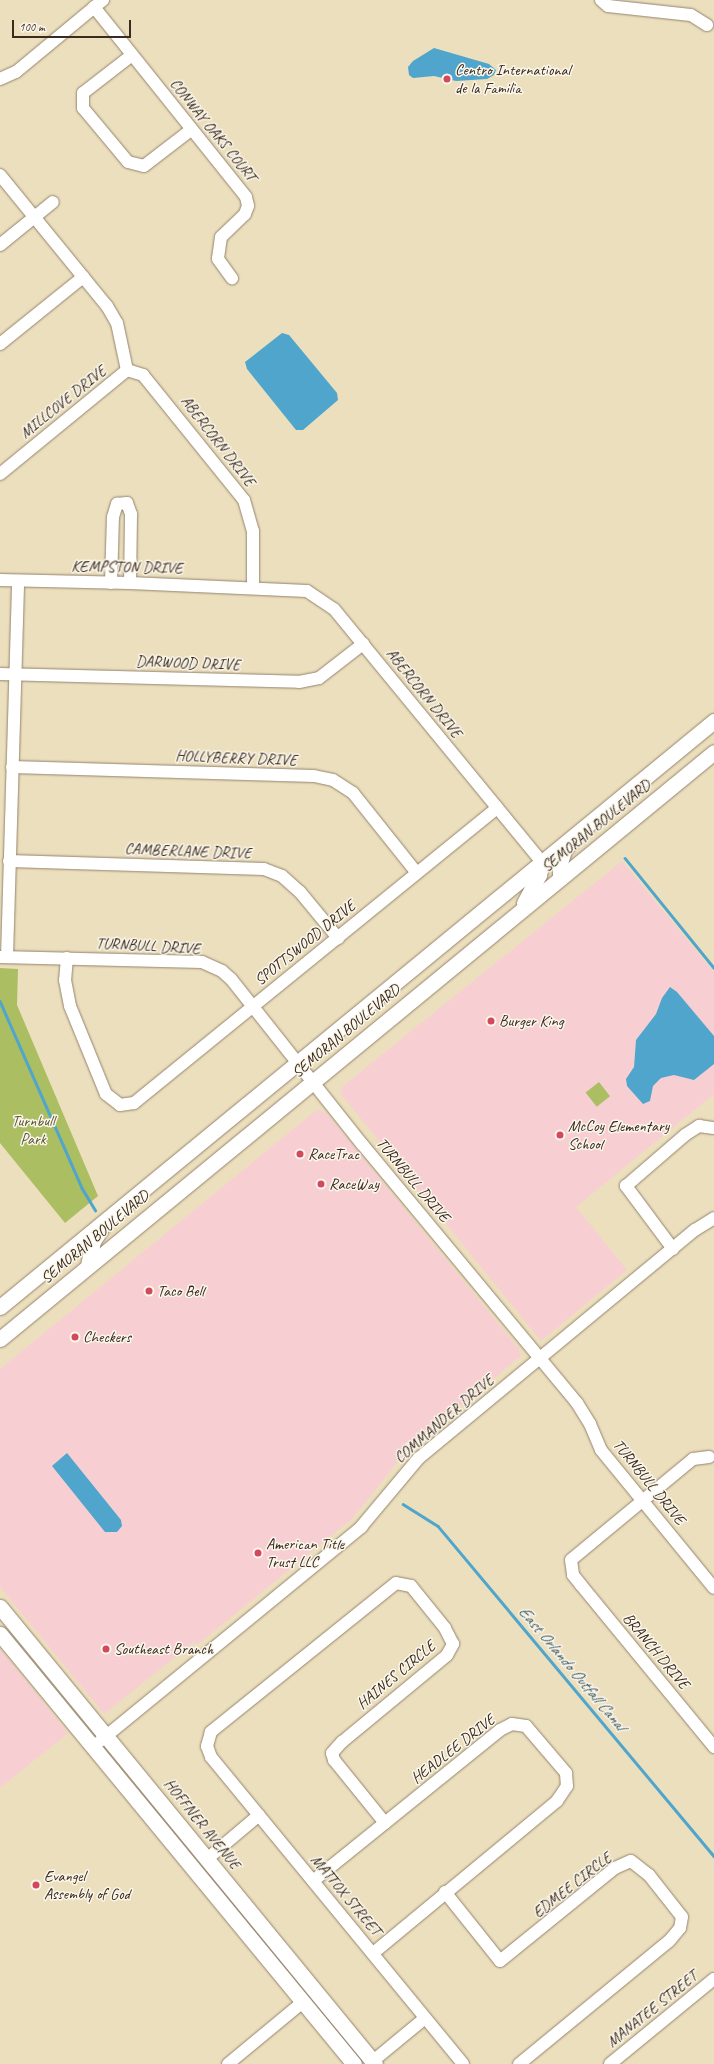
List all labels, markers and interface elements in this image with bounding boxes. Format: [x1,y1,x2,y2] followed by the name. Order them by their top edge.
[14,12,133,38] scale bar
[19,19,45,35] text: 100 m
[455,60,569,98] place label: Centro International de la Familia
[165,74,261,186] street label: CONWAY OAKS COURT
[442,74,452,84] marker: Centro International de la Familia
[16,361,110,443] street label: MILLCOVE DRIVE
[177,392,259,490] street label: ABERCORN DRIVE
[71,556,183,578] street label: KEMPSTON DRIVE
[382,644,466,742] street label: ABERCORN DRIVE
[135,652,241,674] street label: DARWOOD DRIVE
[175,746,297,770] street label: HOLLYBERRY DRIVE
[537,776,655,876] street label: SEMORAN BOULEVARD
[124,839,252,863] street label: CAMBERLANE DRIVE
[251,896,359,990] street label: SPOTTSWOOD DRIVE
[95,934,201,958] street label: TURNBULL DRIVE
[288,980,404,1082] street label: SEMORAN BOULEVARD
[499,1011,564,1031] place label: Burger King
[486,1016,496,1026] marker: Burger King
[11,1111,55,1149] park label: Turnbull Park
[568,1116,670,1154] place label: McCoy Elementary School
[555,1130,565,1140] marker: McCoy Elementary School
[372,1134,454,1226] street label: TURNBULL DRIVE
[308,1144,359,1164] place label: RaceTrac
[295,1149,305,1159] marker: RaceTrac
[329,1174,379,1194] place label: RaceWay
[316,1179,326,1189] marker: RaceWay
[37,1186,153,1288] street label: SEMORAN BOULEVARD
[157,1281,204,1301] place label: Taco Bell
[144,1286,154,1296] marker: Taco Bell
[83,1327,131,1347] place label: Checkers
[70,1332,80,1342] marker: Checkers
[390,1371,498,1467] street label: COMMANDER DRIVE
[609,1435,689,1529] street label: TURNBULL DRIVE
[266,1534,344,1572] place label: American Title Trust LLC
[253,1548,263,1558] marker: American Title Trust LLC
[514,1602,630,1734] water label: East Orlando Outfall Canal
[619,1609,693,1693] street label: BRANCH DRIVE
[353,1637,439,1713] street label: HAINES CIRCLE
[114,1639,214,1659] place label: Southeast Branch
[101,1644,111,1654] marker: Southeast Branch
[407,1710,499,1788] street label: HEADLEE DRIVE
[160,1775,244,1873] street label: HOFFNER AVENUE
[529,1848,615,1922] street label: EDMEE CIRCLE
[307,1851,385,1939] street label: MATTOX STREET
[44,1866,130,1904] place label: Evangel Assembly of God
[31,1880,41,1890] marker: Evangel Assembly of God
[603,1966,701,2052] street label: MANATEE STREET

